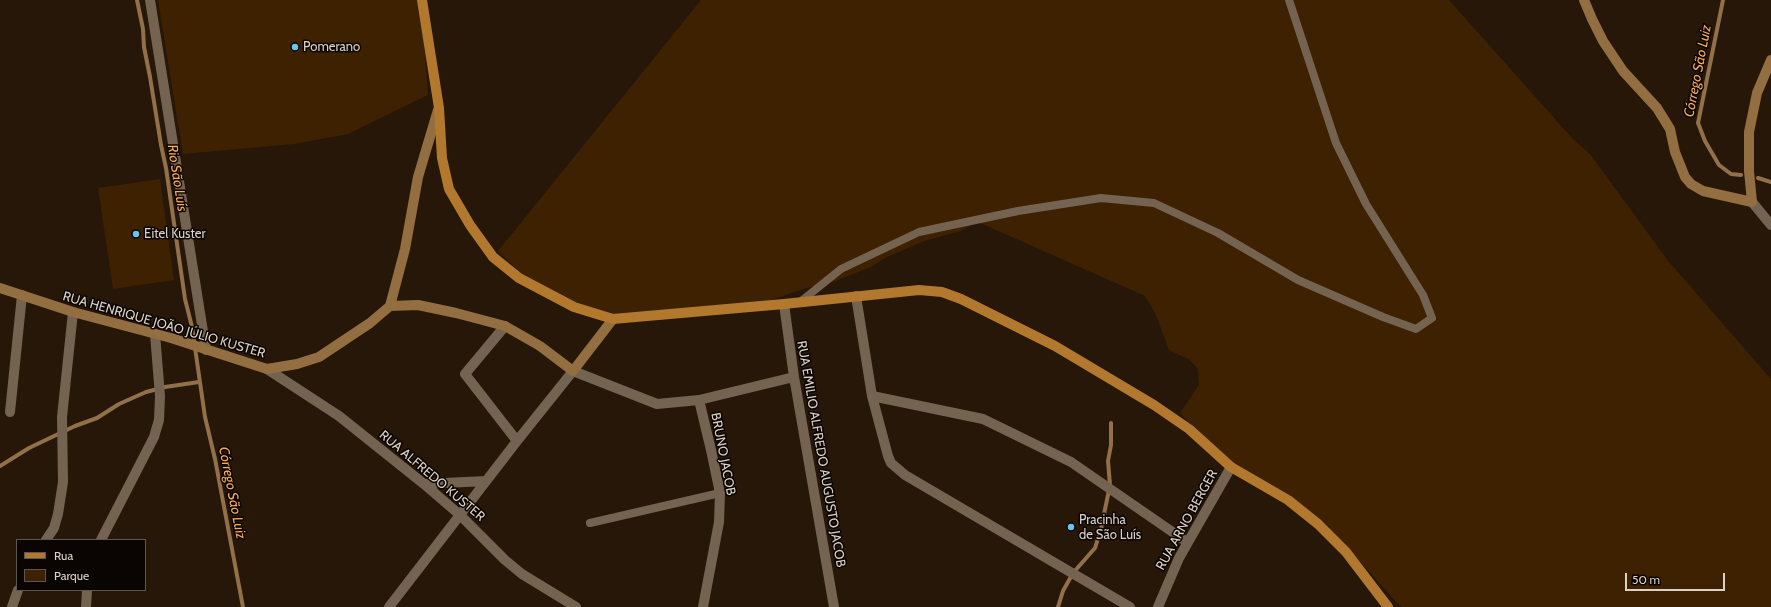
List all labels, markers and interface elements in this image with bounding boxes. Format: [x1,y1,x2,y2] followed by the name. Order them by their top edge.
[1681,23,1715,119] water label: Córrego São Luiz
[303,39,360,55] place label: Pomerano
[290,42,300,52] marker: Pomerano
[163,143,191,213] water label: Rio São Luís
[144,226,206,242] place label: Eitel Kuster
[131,229,141,239] marker: Eitel Kuster
[61,289,267,361] street label: RUA HENRIQUE JOÃO JÚLIO KUSTER
[793,340,849,568] street label: RUA EMILIO ALFREDO AUGUSTO JACOB
[707,411,739,497] street label: BRUNO JACOB
[376,427,488,525] street label: RUA ALFREDO KUSTER
[215,445,249,541] water label: Córrego São Luiz
[1153,467,1221,573] street label: RUA ARNO BERGER
[1079,512,1141,543] place label: Pracinha de São Luís
[1066,522,1076,532] marker: Pracinha de São Luís
[16,539,146,591] legend
[54,548,73,563] text: Rua
[1627,565,1727,591] scale bar
[54,568,89,583] text: Parque
[1632,572,1660,587] text: 50 m

